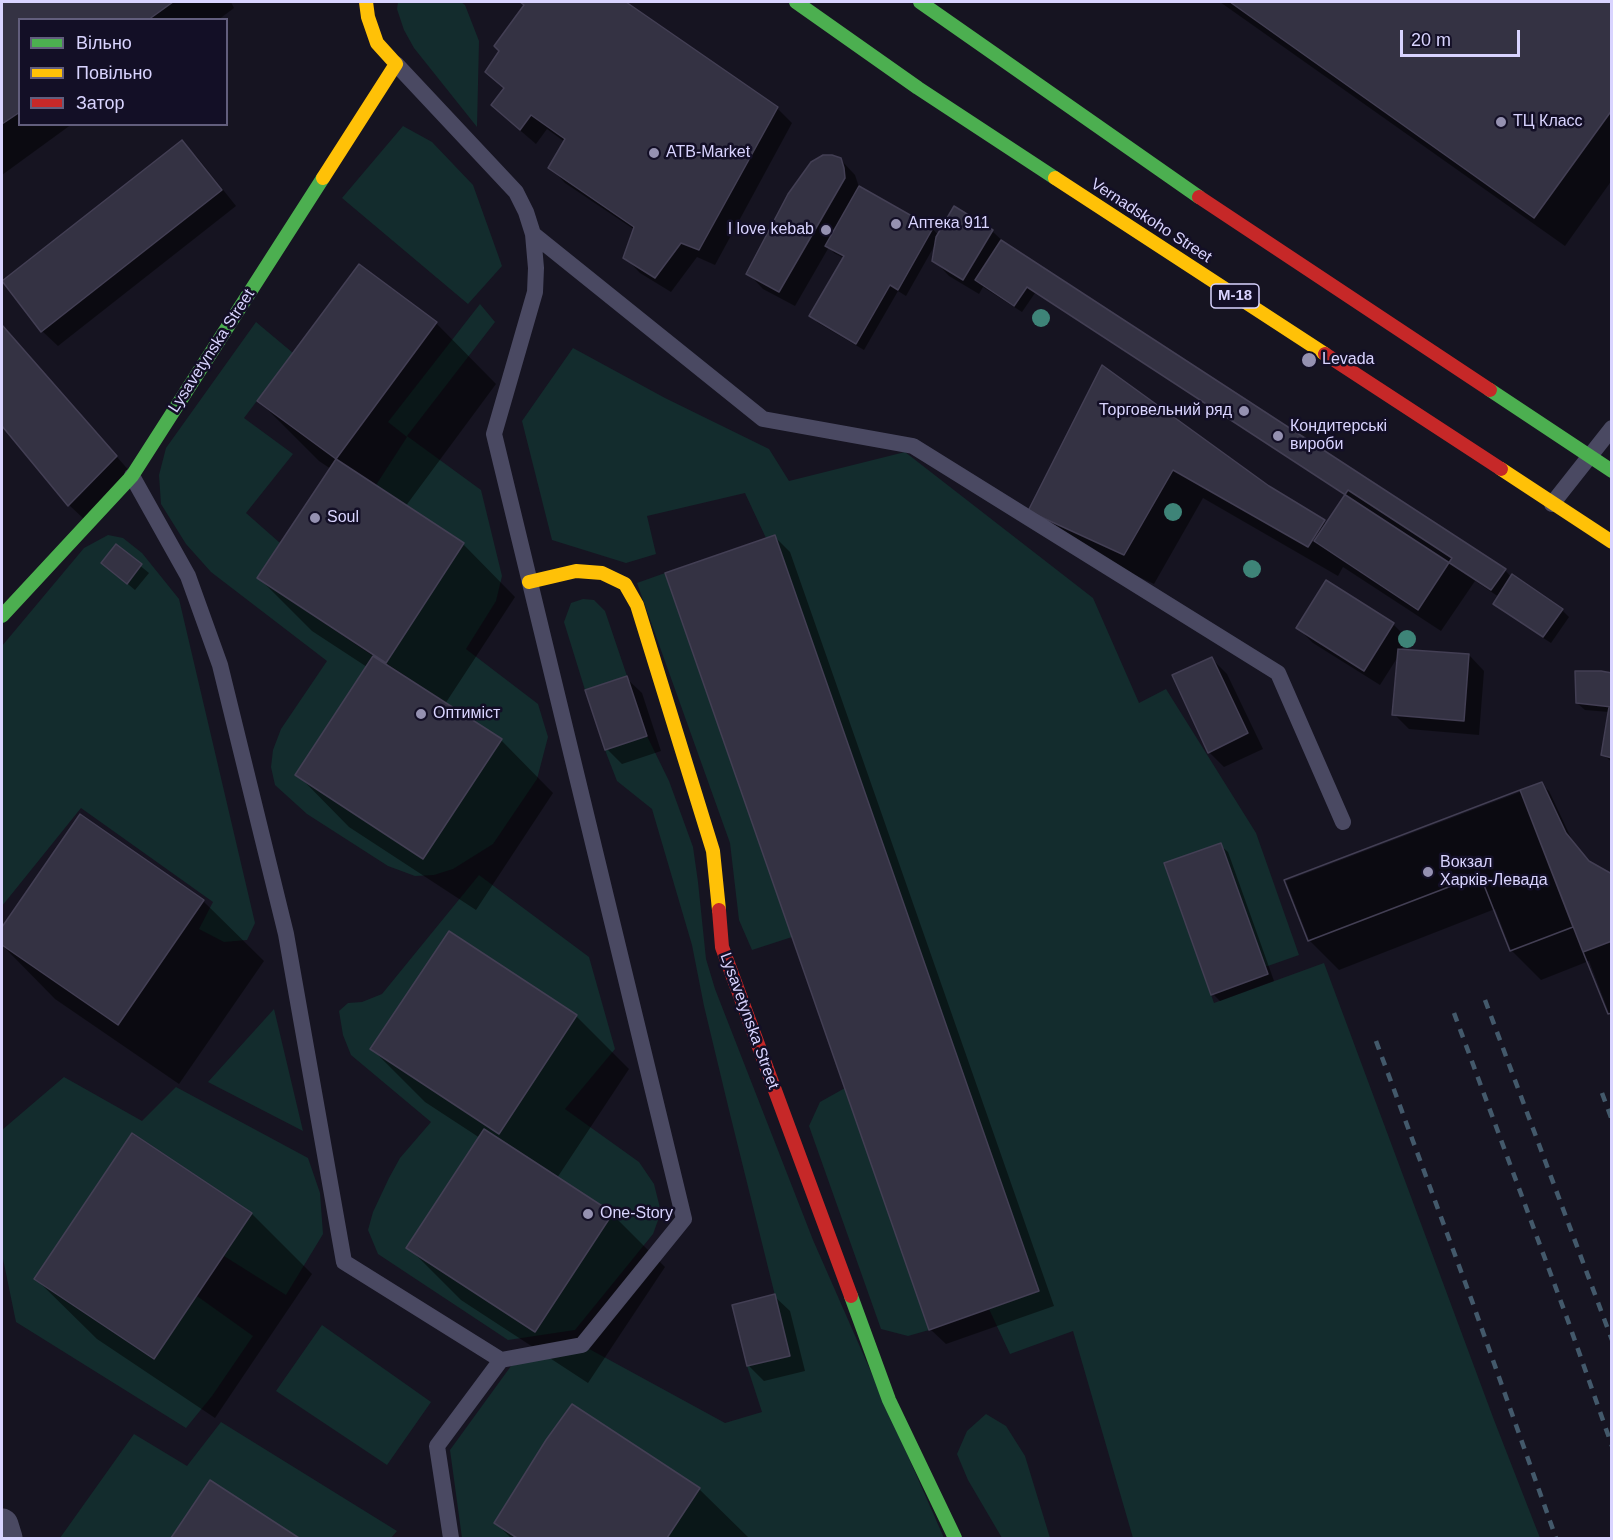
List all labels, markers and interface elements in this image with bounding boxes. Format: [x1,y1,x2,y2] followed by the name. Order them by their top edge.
[18,18,228,126] legend
[1403,18,1523,56] scale bar
[1411,30,1451,50] text: 20 m
[76,33,132,53] text: Вільно
[76,63,152,83] text: Повільно
[76,93,125,113] text: Затор
[1513,112,1583,132] place label: ТЦ Класс
[1494,115,1508,129] marker: ТЦ Класс
[666,143,750,163] place label: ATB-Market
[647,146,661,160] marker: ATB-Market
[1087,175,1215,267] street label: Vernadskoho Street
[908,214,990,234] place label: Аптека 911
[889,217,903,231] marker: Аптека 911
[728,220,814,240] place label: I love kebab
[819,223,833,237] marker: I love kebab
[1211,284,1259,308] road number: М-18
[165,286,259,416] street label: Lysavetynska Street
[1322,350,1374,370] place label: Levada
[1300,351,1318,369] marker: Levada
[1099,401,1232,421] place label: Торговельний ряд
[1237,404,1251,418] marker: Торговельний ряд
[1290,417,1387,455] place label: Кондитерські вироби
[1271,429,1285,443] marker: Кондитерські вироби
[327,508,359,528] place label: Soul
[308,511,322,525] marker: Soul
[433,704,500,724] place label: Оптиміст
[414,707,428,721] marker: Оптиміст
[1440,853,1548,891] place label: Вокзал Харків-Левада
[1421,865,1435,879] marker: Вокзал Харків-Левада
[715,950,783,1092] street label: Lysavetynska Street
[600,1204,673,1224] place label: One-Story
[581,1207,595,1221] marker: One-Story

